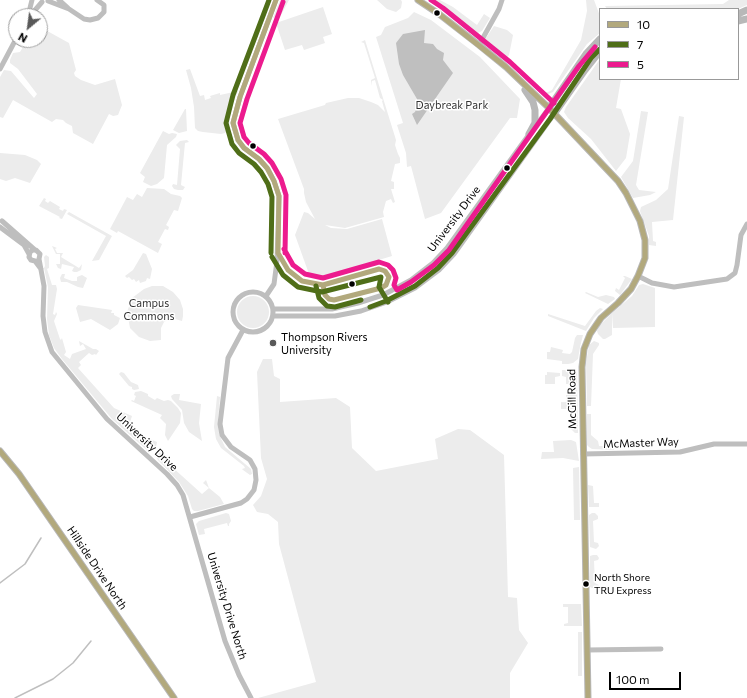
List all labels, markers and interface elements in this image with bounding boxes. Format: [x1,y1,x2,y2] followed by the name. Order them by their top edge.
[8,8,48,48] north arrow
[432,8,442,18] unlabelled marker
[599,8,739,80] legend
[637,17,650,31] text: 10
[16,30,29,46] text: N
[637,37,643,51] text: 7
[637,57,644,71] text: 5
[416,98,488,112] park label: Daybreak Park
[248,141,258,151] unlabelled marker
[502,163,512,173] unlabelled marker
[425,183,483,255] street label: University Drive
[347,279,357,289] unlabelled marker
[123,296,175,322] park label: Campus Commons
[281,330,368,356] place label: Thompson Rivers University
[268,338,278,348] marker: Thompson Rivers University
[565,369,579,429] street label: McGill Road
[113,410,181,474] street label: University Drive
[603,435,679,451] street label: McMaster Way
[64,524,130,612] street label: Hillside Drive North
[204,551,250,661] street label: University Drive North
[594,572,651,596] place label: North Shore TRU Express
[581,579,591,589] marker: North Shore TRU Express
[611,664,683,690] scale bar
[616,672,650,686] text: 100 m

